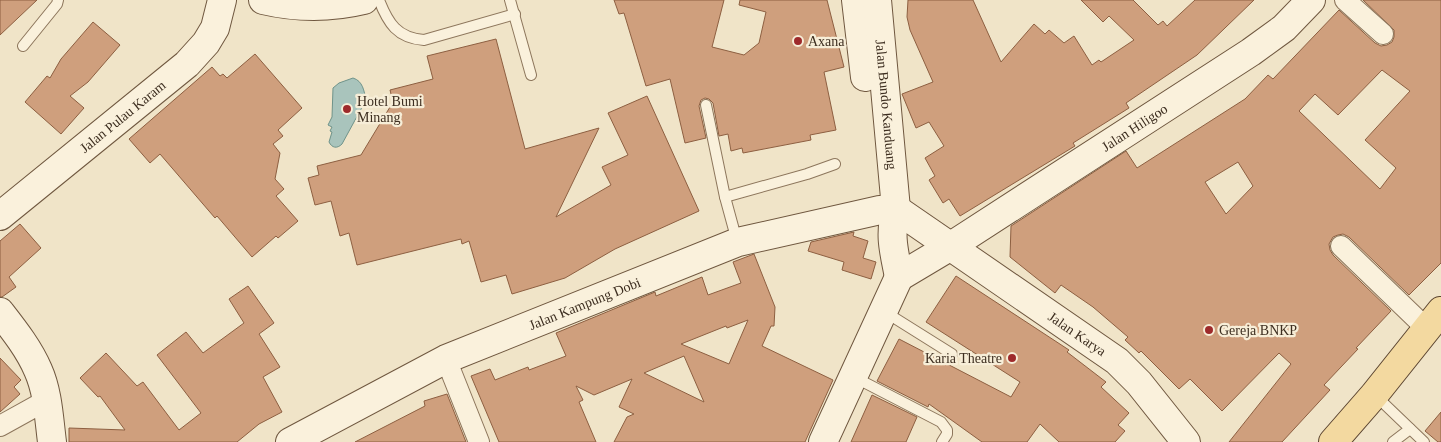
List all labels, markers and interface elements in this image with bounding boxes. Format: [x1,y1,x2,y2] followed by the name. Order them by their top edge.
[808,34,845,49] place label: Axana
[792,35,804,47] marker: Axana
[873,39,899,170] street label: Jalan Bundo Kanduang
[77,77,169,156] street label: Jalan Pulau Karam
[357,94,423,125] place label: Hotel Bumi Minang
[1099,101,1170,154] street label: Jalan Hiligoo
[341,103,353,115] marker: Hotel Bumi Minang
[527,275,643,333] street label: Jalan Kampung Dobi
[1045,309,1109,360] street label: Jalan Karya
[1219,323,1297,338] place label: Gereja BNKP
[1203,324,1215,336] marker: Gereja BNKP
[925,351,1002,366] place label: Karia Theatre
[1006,352,1018,364] marker: Karia Theatre

